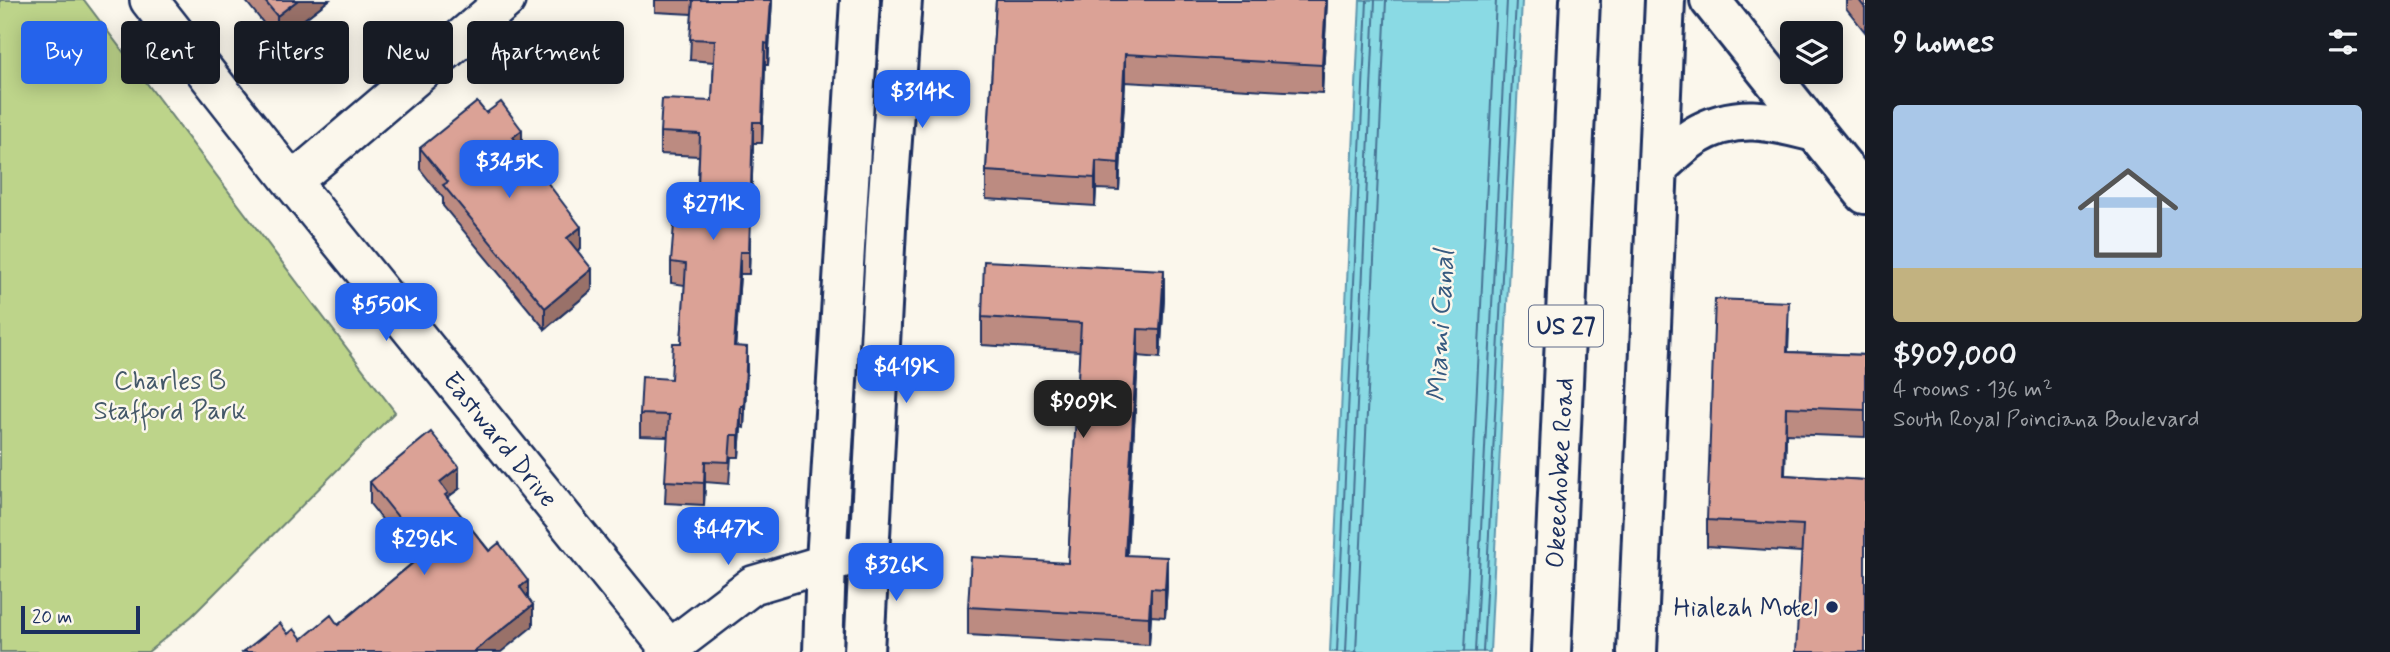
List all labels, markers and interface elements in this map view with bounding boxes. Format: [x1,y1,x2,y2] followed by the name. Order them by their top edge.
[21,21,107,84] chip: Buy
[121,21,220,84] chip: Rent
[234,21,349,84] chip: Filters
[363,21,453,84] chip: New
[467,21,624,84] chip: Apartment
[1780,21,1843,84] map controls
[1780,21,1843,84] button: layers
[1893,23,1994,62] text: 9 homes
[2324,23,2362,61] icon: filters
[873,71,971,130] pin: $314K
[890,78,954,108] text: $314K
[460,140,558,200] pin: $345K
[476,148,542,178] text: $345K
[2065,150,2191,276] icon: home
[664,182,762,242] pin: $271K
[682,190,744,220] text: $271K
[1419,247,1464,403] water label: Miami Canal
[337,284,435,343] pin: $550K
[351,291,421,321] text: $550K
[1529,306,1603,346] road number: US 27
[1893,336,2017,375] text: $909,000
[857,346,955,405] pin: $419K
[873,353,939,383] text: $419K
[93,365,247,431] park label: Charles B Stafford Park
[434,365,565,515] street label: Eastward Drive
[1893,375,2053,405] text: 4 rooms · 136 m²
[1539,377,1583,569] street label: Okeechobee Road
[1034,380,1132,440] pin: $909K
[1050,388,1116,418] text: $909K
[1893,405,2200,435] text: South Royal Poinciana Boulevard
[679,508,777,567] pin: $447K
[693,515,763,545] text: $447K
[375,518,473,577] pin: $296K
[391,525,457,555] text: $296K
[847,544,945,603] pin: $326K
[864,551,928,581] text: $326K
[1673,592,1818,626] place label: Hialeah Motel
[1824,599,1840,615] marker: Hialeah Motel
[21,603,140,635] scale bar
[32,605,72,630] text: 20 m

